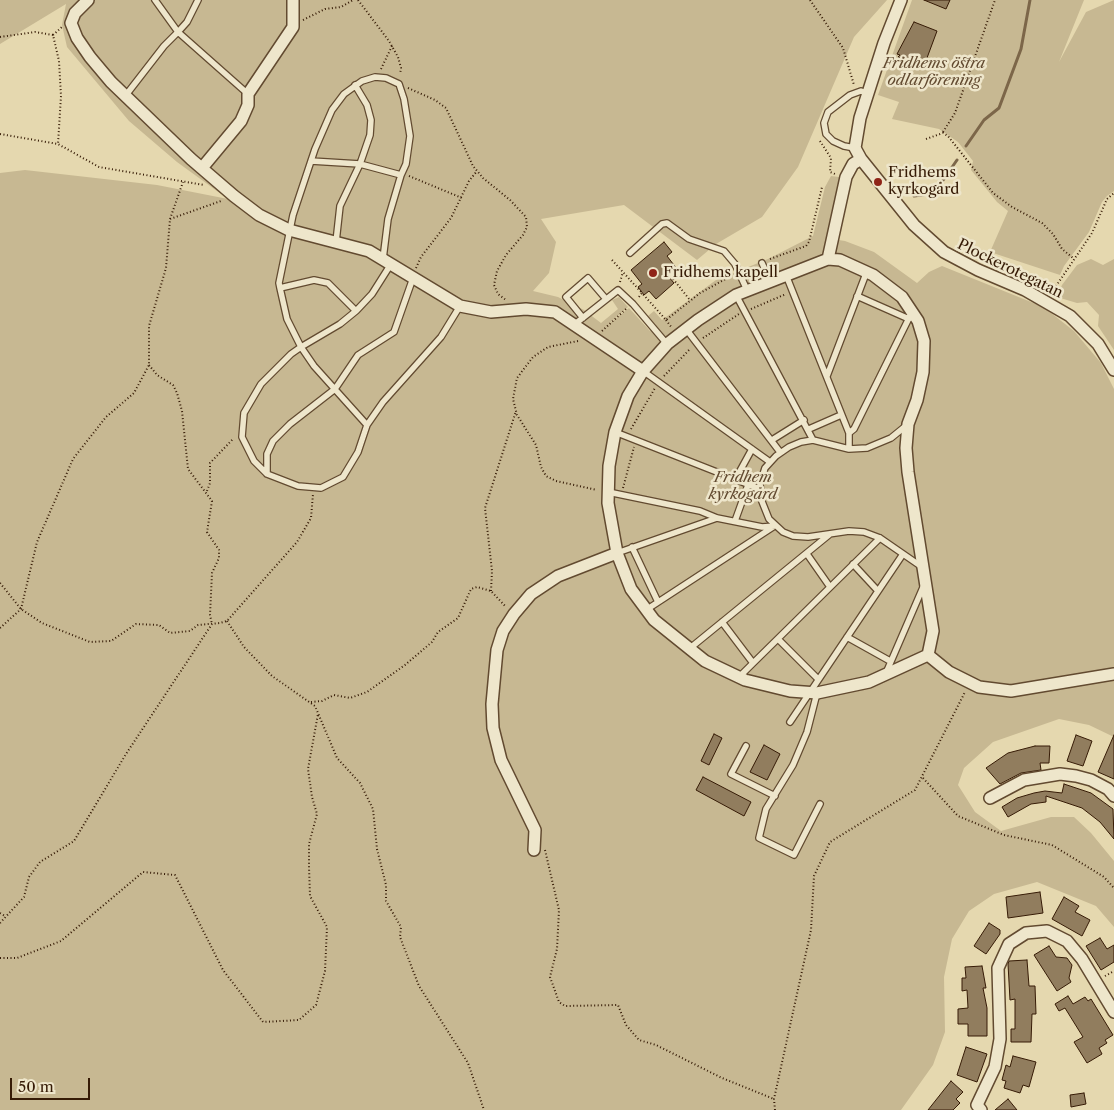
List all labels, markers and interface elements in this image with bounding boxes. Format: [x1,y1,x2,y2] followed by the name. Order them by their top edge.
[883,55,985,90] park label: Fridhems östra odlarförening
[888,164,959,199] place label: Fridhems kyrkogård
[872,176,884,188] marker: Fridhems kyrkogård
[954,236,1066,302] street label: Plockerotegatan
[663,264,778,282] place label: Fridhems kapell
[647,267,659,279] marker: Fridhems kapell
[709,469,777,504] park label: Fridhem kyrkogård
[12,1068,92,1100] scale bar
[18,1077,54,1096] text: 50 m

